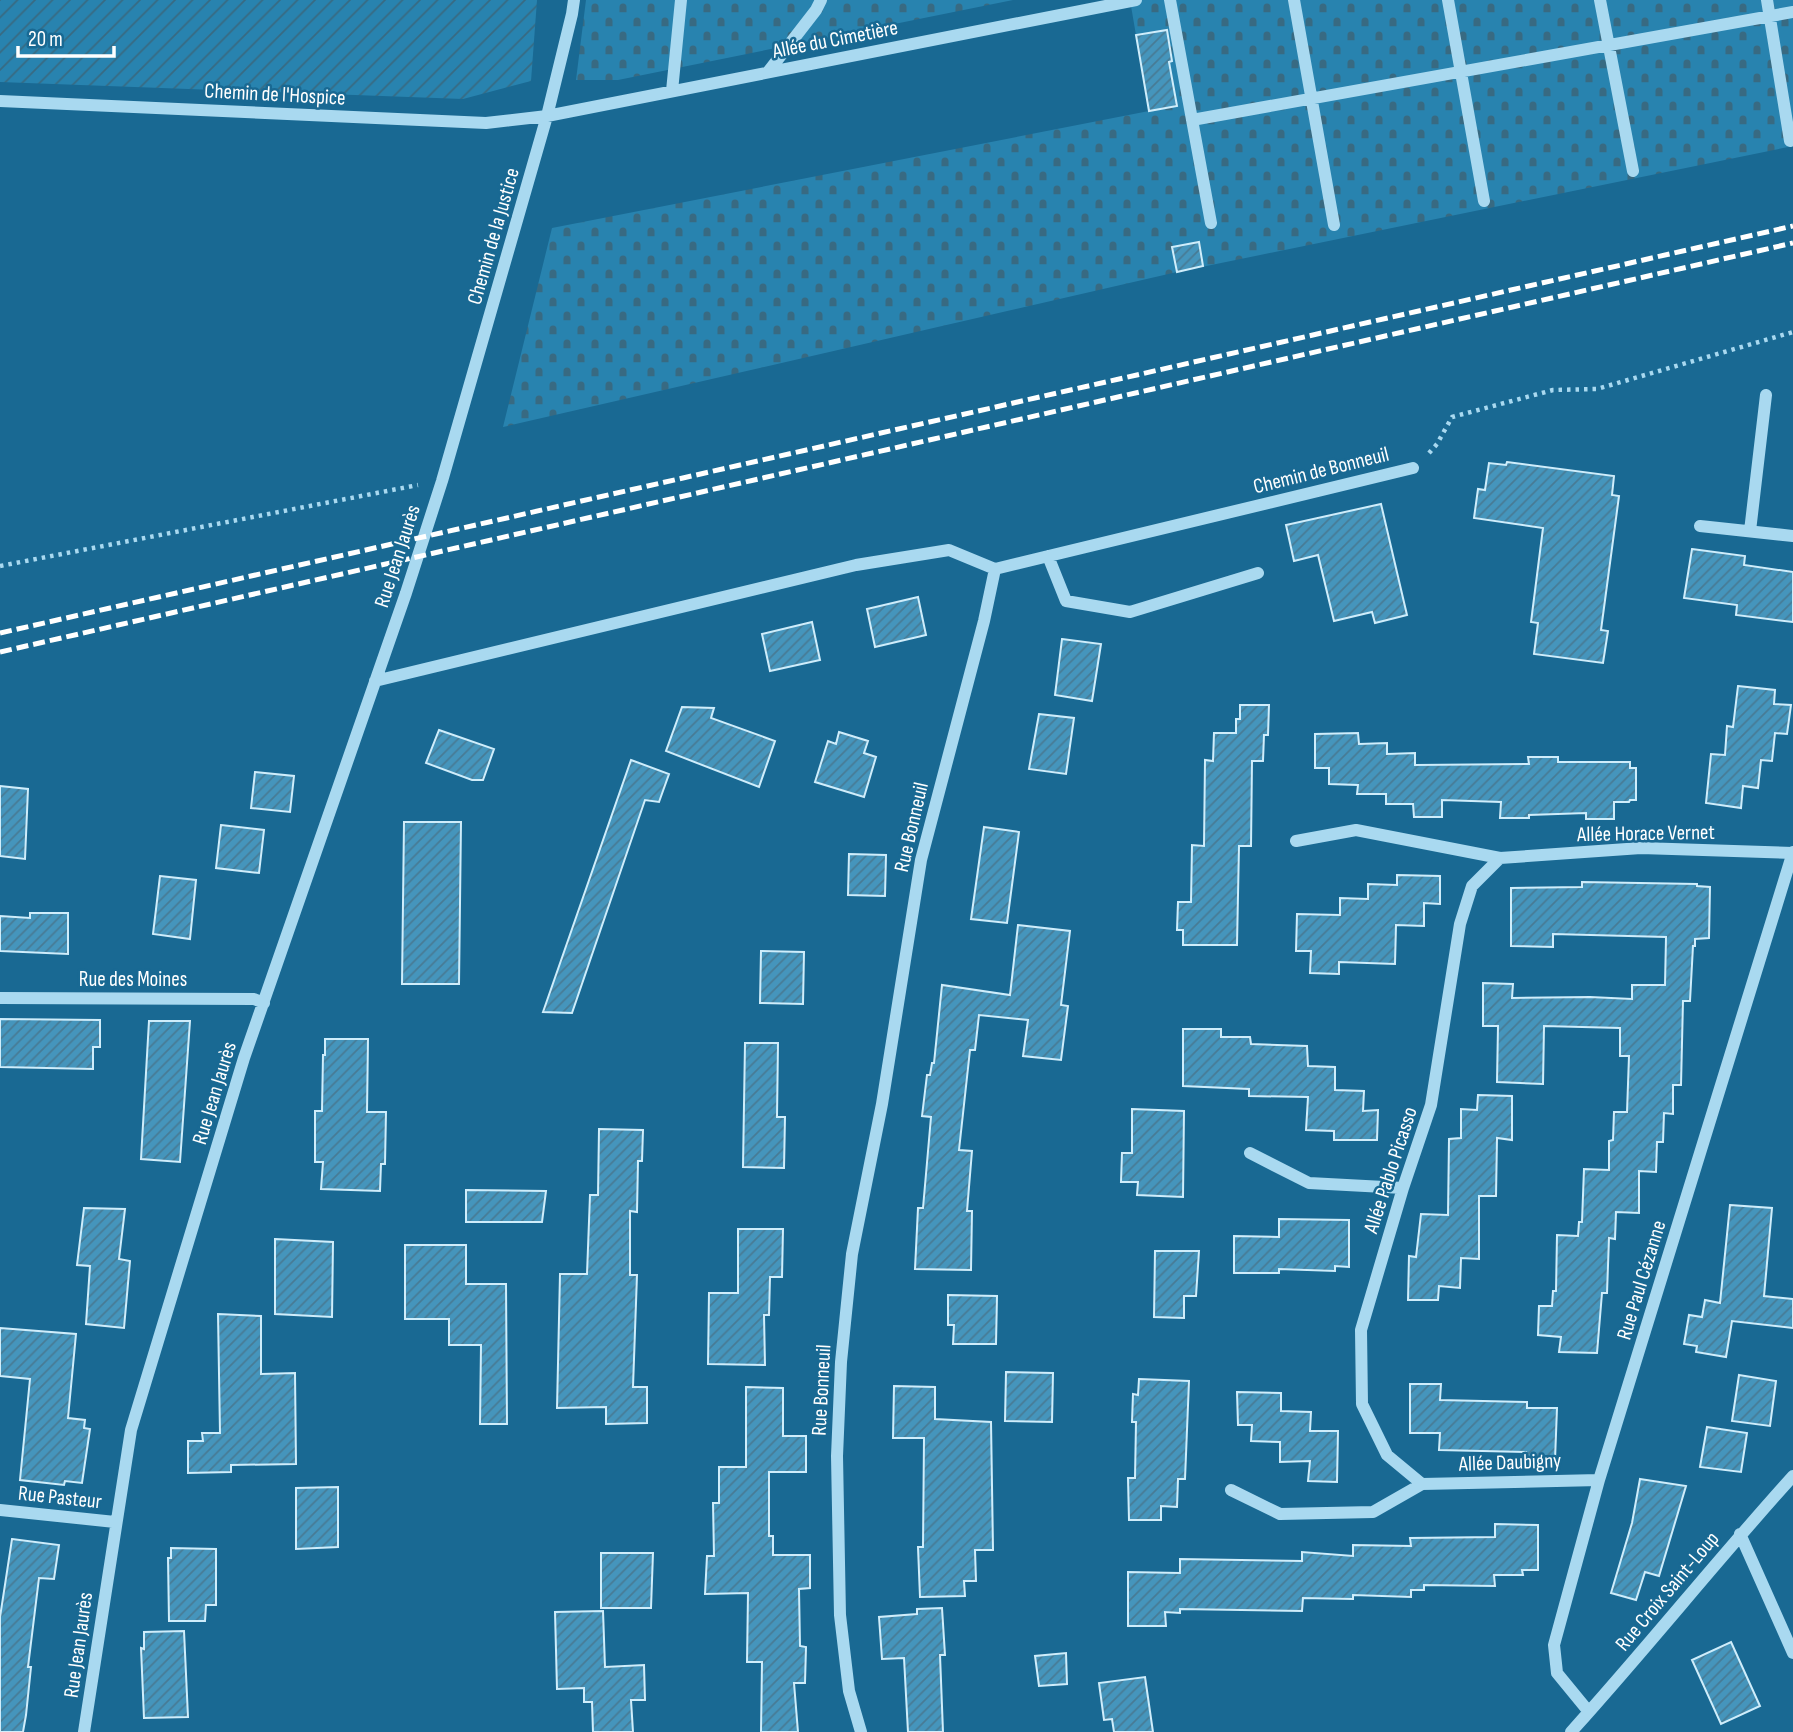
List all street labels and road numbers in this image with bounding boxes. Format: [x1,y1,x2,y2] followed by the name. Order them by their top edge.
[769,15,900,64] street label: Allée du Cimetière
[204,78,346,111] street label: Chemin de l'Hospice
[462,165,525,307] street label: Chemin de la Justice
[1251,442,1392,499] street label: Chemin de Bonneuil
[369,502,426,611] street label: Rue Jean Jaurès
[889,780,934,874] street label: Rue Bonneuil
[1576,820,1715,847] street label: Allée Horace Vernet
[79,967,187,992] street label: Rue des Moines
[187,1039,242,1148] street label: Rue Jean Jaurès
[1358,1104,1423,1237] street label: Allée Pablo Picasso
[1611,1217,1671,1343] street label: Rue Paul Cézanne
[807,1344,836,1436] street label: Rue Bonneuil
[1457,1448,1562,1477] street label: Allée Daubigny
[17,1481,103,1514] street label: Rue Pasteur
[1610,1527,1724,1656] street label: Rue Croix Saint-Loup
[59,1591,98,1699] street label: Rue Jean Jaurès

